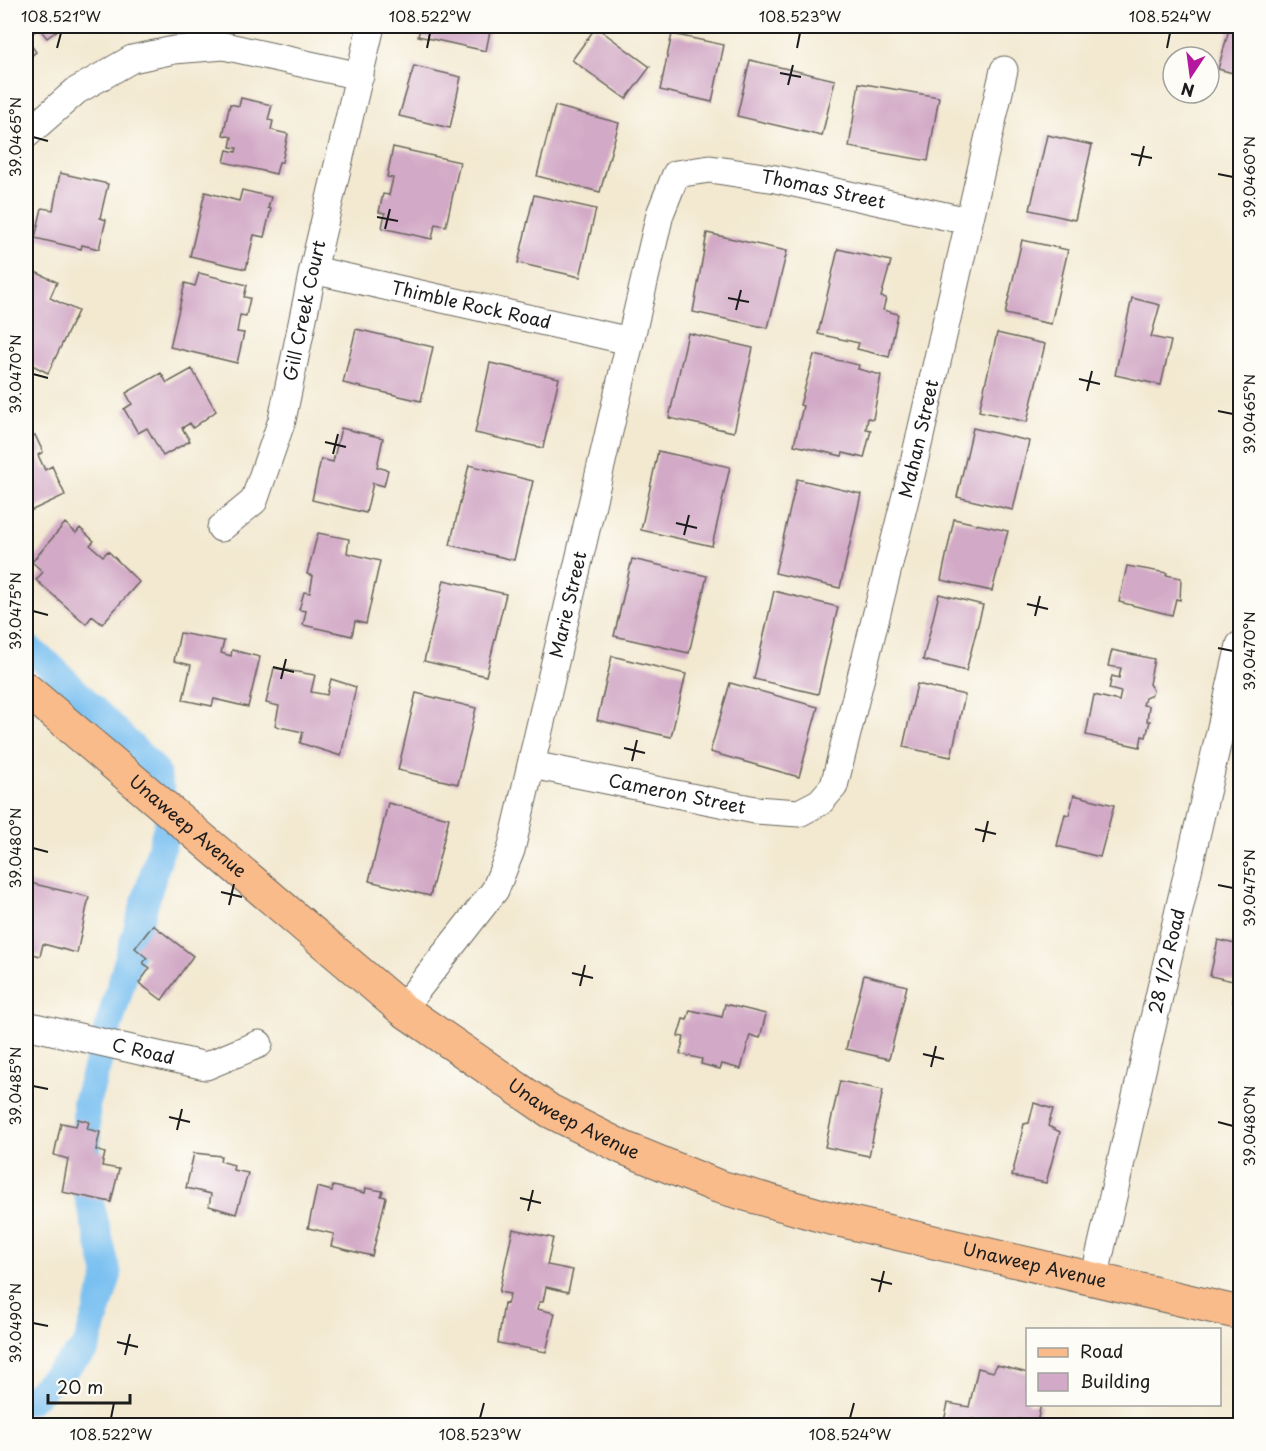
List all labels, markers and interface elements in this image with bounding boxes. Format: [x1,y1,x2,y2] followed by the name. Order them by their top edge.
[21,4,102,27] text: 108.521°W
[389,4,472,27] text: 108.522°W
[759,4,842,27] text: 108.523°W
[1129,4,1212,27] text: 108.524°W
[1161,45,1221,105] north arrow
[1179,77,1196,104] text: N
[3,97,26,177] text: 39.0465°N
[1237,136,1260,218] text: 39.0460°N
[760,162,888,215] street label: Thomas Street
[275,237,332,383] street label: Gill Creek Court
[389,273,554,335] street label: Thimble Rock Road
[3,334,26,414] text: 39.0470°N
[1237,374,1260,454] text: 39.0465°N
[891,377,945,501] street label: Mahan Street
[541,548,593,660] street label: Marie Street
[3,572,26,650] text: 39.0475°N
[1237,611,1260,691] text: 39.0470°N
[606,766,748,820] street label: Cameron Street
[124,767,253,883] street label: Unaweep Avenue
[3,807,26,889] text: 39.0480°N
[1237,849,1260,927] text: 39.0475°N
[1141,906,1191,1016] street label: 28 1/2 Road
[110,1030,177,1070] street label: C Road
[3,1046,26,1126] text: 39.0485°N
[503,1071,644,1165] street label: Unaweep Avenue
[1237,1085,1260,1167] text: 39.0480°N
[960,1234,1110,1294] street label: Unaweep Avenue
[3,1283,26,1363] text: 39.0490°N
[1026,1328,1221,1406] legend
[1080,1337,1124,1364] text: Road
[48,1367,130,1405] scale bar
[1080,1367,1150,1394] text: Building
[57,1373,103,1400] text: 20 m
[70,1422,153,1445] text: 108.522°W
[439,1422,522,1445] text: 108.523°W
[809,1422,892,1445] text: 108.524°W

